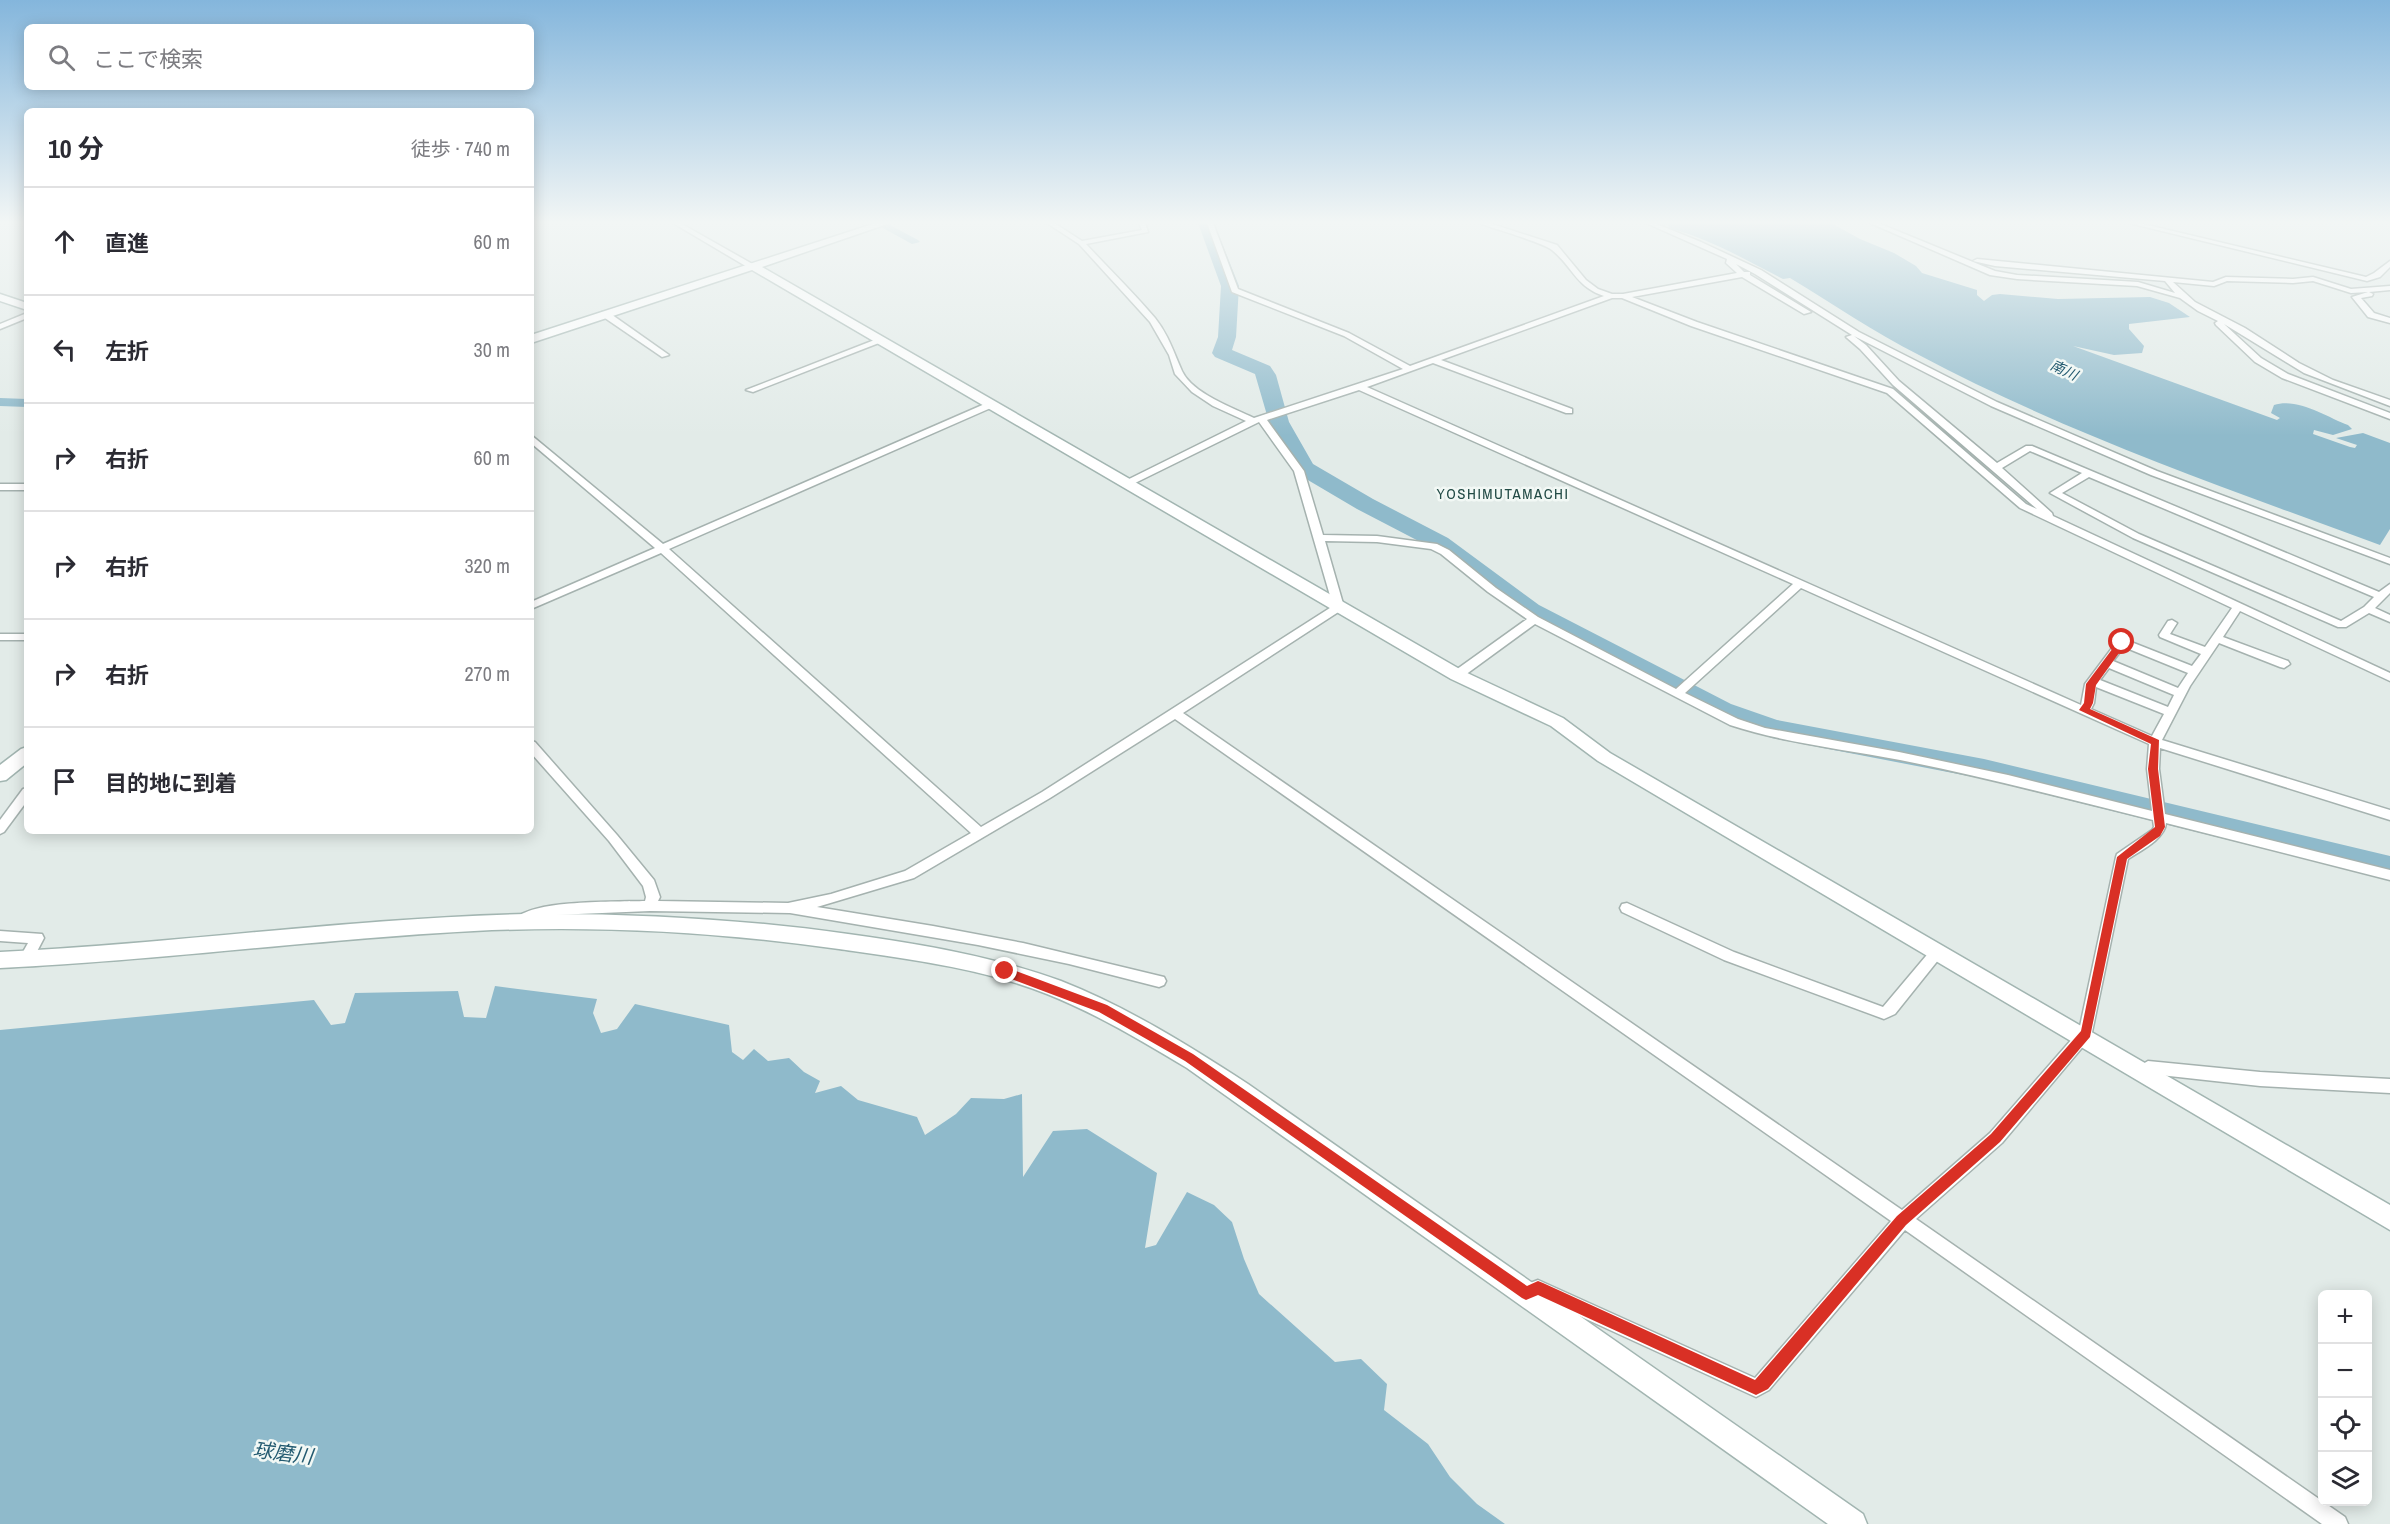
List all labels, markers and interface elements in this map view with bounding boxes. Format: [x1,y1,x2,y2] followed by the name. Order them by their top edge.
[24,24,534,90] search box
[45,41,78,74] icon: search
[93,44,203,74] text: ここで検索
[48,131,104,166] text: 10 分
[411,135,510,162] text: 徒歩 · 740 m
[48,225,81,258] icon: ahead
[105,228,149,258] text: 直進
[474,228,510,255] text: 60 m
[48,333,81,366] icon: left
[105,336,149,366] text: 左折
[474,336,510,363] text: 30 m
[2048,356,2082,385] water label: 南川
[48,441,81,474] icon: right
[105,444,149,474] text: 右折
[474,444,510,471] text: 60 m
[1437,483,1569,504] district label: YOSHIMUTAMACHI
[48,549,81,582] icon: right
[105,552,149,582] text: 右折
[464,552,510,579] text: 320 m
[2108,628,2134,654] route start
[48,657,81,690] icon: right
[105,660,149,690] text: 右折
[464,660,510,687] text: 270 m
[48,765,81,798] icon: arrive
[105,768,237,798] text: 目的地に到着
[991,957,1017,983] route end
[2318,1290,2372,1506] map controls
[2318,1290,2372,1344] button: +
[2318,1344,2372,1398] button: −
[2318,1398,2372,1452] button: locate
[252,1435,316,1470] water label: 球磨川
[2318,1452,2372,1506] button: layers

